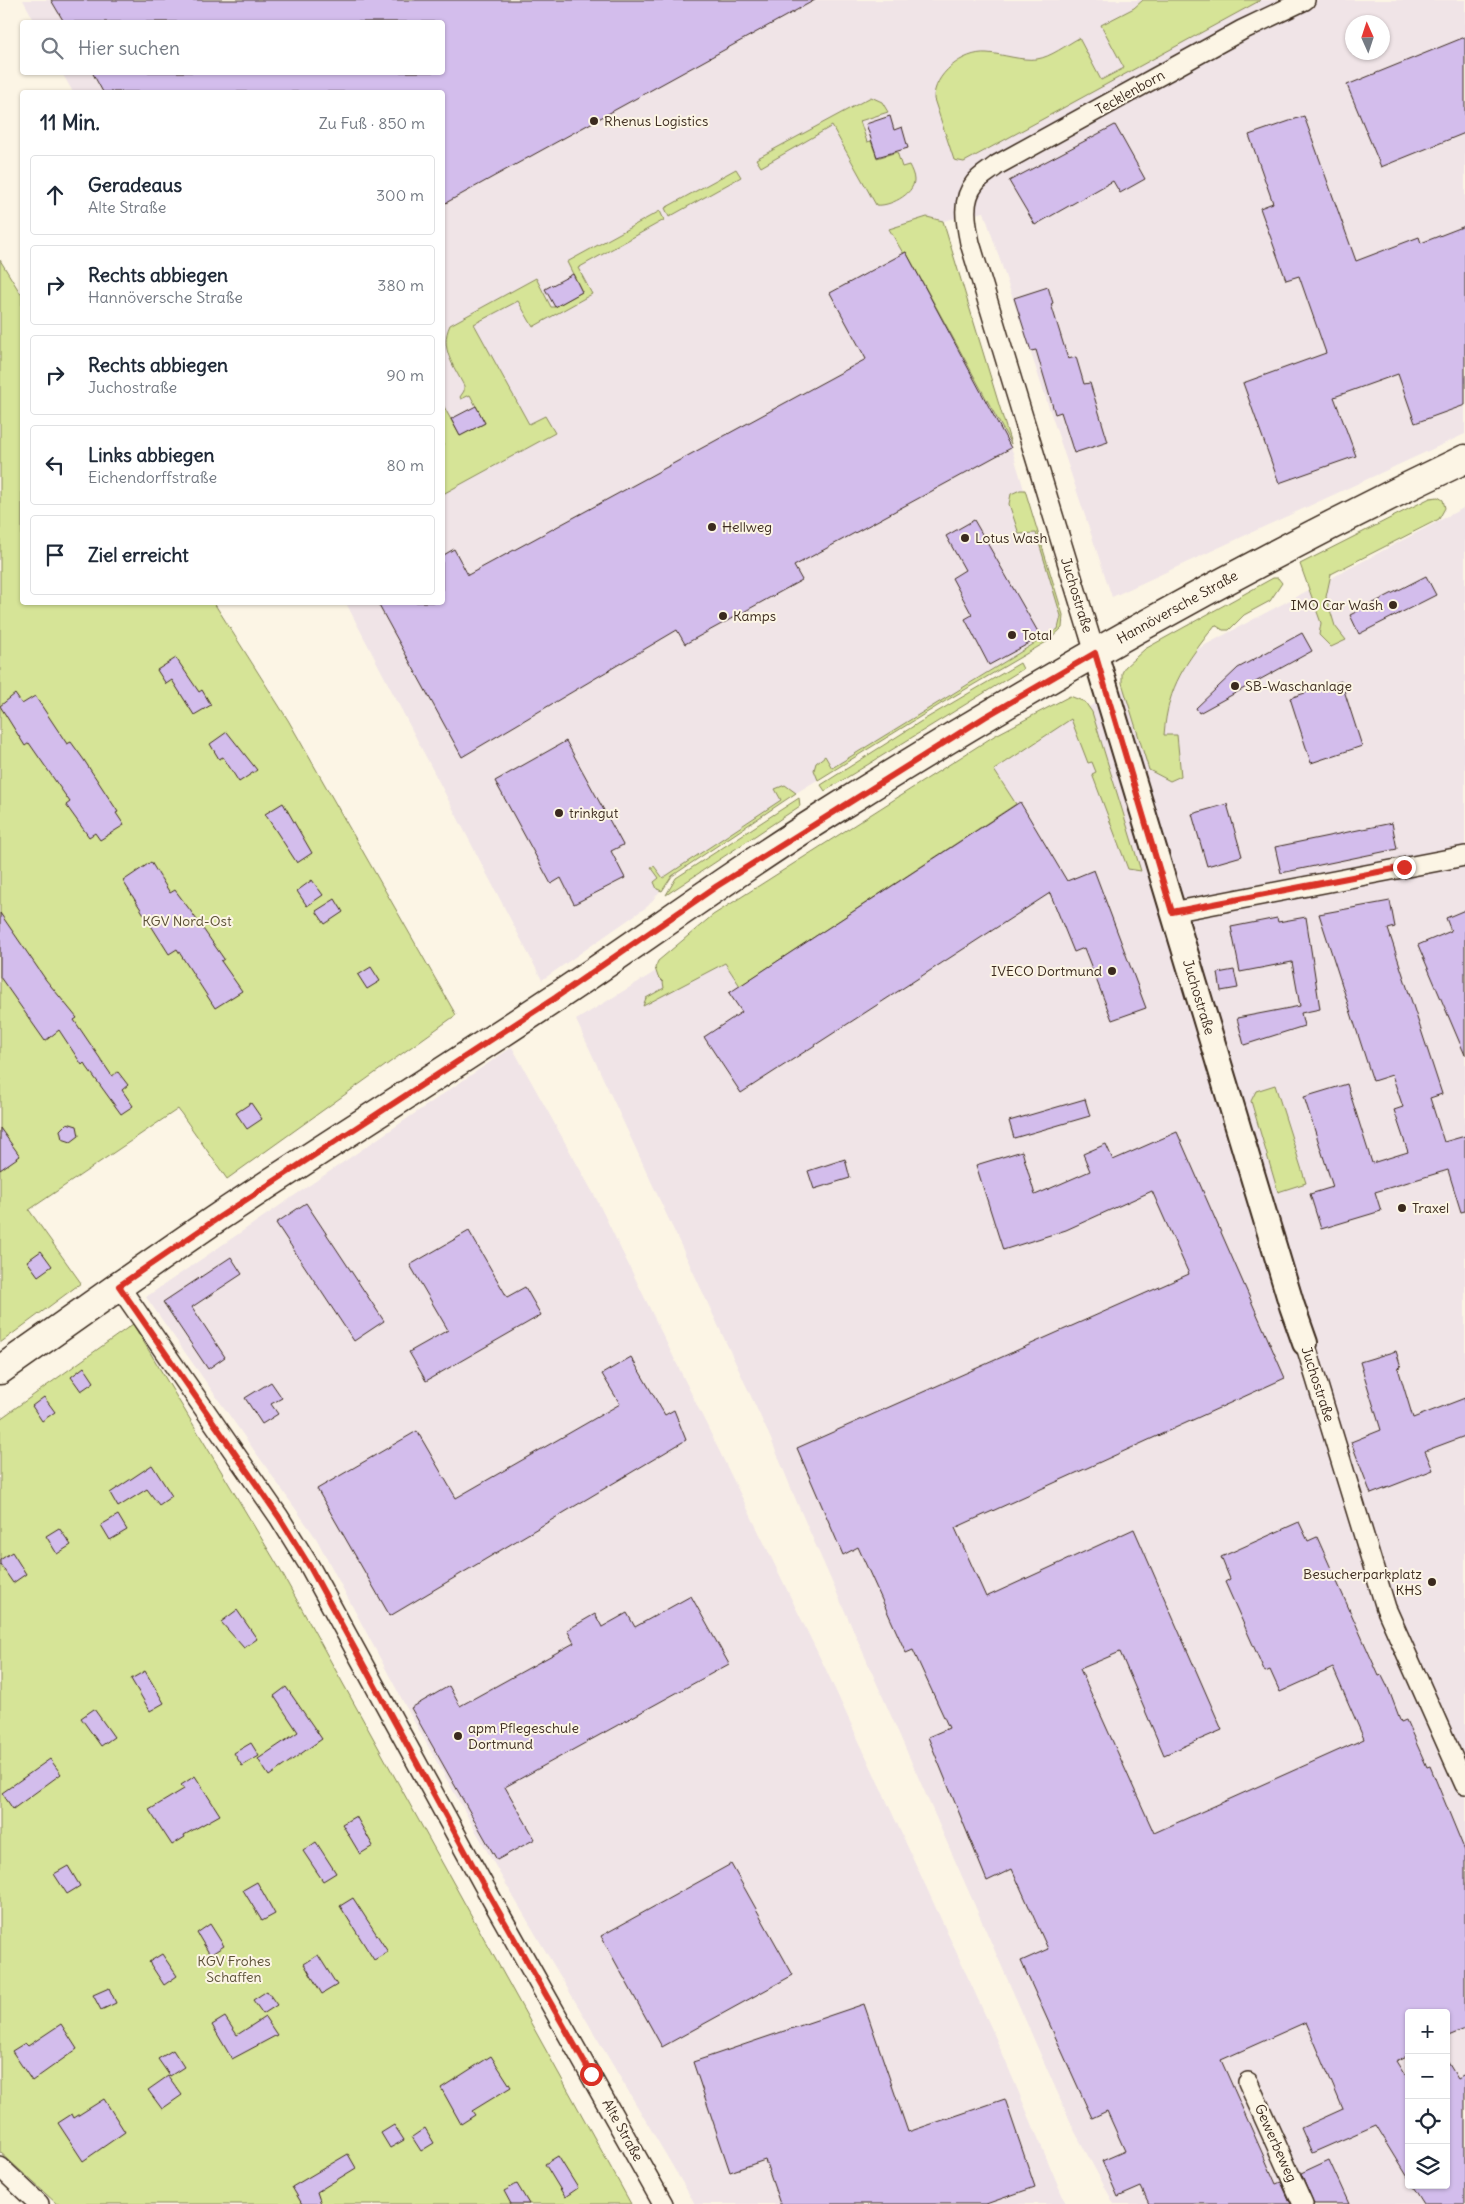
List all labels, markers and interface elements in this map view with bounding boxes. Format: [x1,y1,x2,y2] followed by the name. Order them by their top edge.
[1345,15,1390,60] north arrow
[20,20,445,75] search box
[38,34,66,62] icon: search
[78,36,180,60] text: Hier suchen
[1092,66,1168,118] street label: Tecklenborn
[40,109,100,136] text: 11 Min.
[604,112,708,130] place label: Rhenus Logistics
[319,113,425,133] text: Zu Fuß · 850 m
[588,115,600,127] marker: Rhenus Logistics
[88,173,182,197] text: Geradeaus
[41,181,69,209] icon: ahead
[376,185,424,205] text: 300 m
[88,197,166,217] text: Alte Straße
[88,263,228,287] text: Rechts abbiegen
[41,271,69,299] icon: right
[377,275,424,295] text: 380 m
[88,287,243,307] text: Hannöversche Straße
[88,353,228,377] text: Rechts abbiegen
[41,361,69,389] icon: right
[386,365,424,385] text: 90 m
[88,377,177,397] text: Juchostraße
[88,443,215,467] text: Links abbiegen
[41,451,69,479] icon: left
[386,455,424,475] text: 80 m
[88,467,217,487] text: Eichendorffstraße
[722,518,772,536] place label: Hellweg
[706,521,718,533] marker: Hellweg
[975,529,1048,547] place label: Lotus Wash
[959,532,971,544] marker: Lotus Wash
[41,541,69,569] icon: arrive
[88,543,189,567] text: Ziel erreicht
[1057,555,1097,635] street label: Juchostraße
[1113,566,1241,648] street label: Hannöversche Straße
[1291,596,1383,614] place label: IMO Car Wash
[1387,599,1399,611] marker: IMO Car Wash
[733,607,776,625] place label: Kamps
[717,610,729,622] marker: Kamps
[1022,626,1052,644] place label: Total
[1006,629,1018,641] marker: Total
[1245,677,1352,695] place label: SB-Waschanlage
[1229,680,1241,692] marker: SB-Waschanlage
[569,804,619,822] place label: trinkgut
[553,807,565,819] marker: trinkgut
[1393,856,1416,879] route end
[142,912,232,930] park label: KGV Nord-Ost
[1179,957,1219,1037] street label: Juchostraße
[991,962,1102,980] place label: IVECO Dortmund
[1106,965,1118,977] marker: IVECO Dortmund
[1412,1199,1449,1217] place label: Traxel
[1396,1202,1408,1214] marker: Traxel
[1297,1344,1339,1424] street label: Juchostraße
[1303,1565,1422,1599] place label: Besucherparkplatz KHS
[1426,1576,1438,1588] marker: Besucherparkplatz KHS
[468,1719,579,1753] place label: apm Pflegeschule Dortmund
[452,1730,464,1742] marker: apm Pflegeschule Dortmund
[197,1952,271,1986] park label: KGV Frohes Schaffen
[1405,2009,1450,2189] map controls
[1405,2009,1450,2054] button: +
[1405,2054,1450,2099] button: −
[580,2063,603,2086] route start
[599,2096,647,2164] street label: Alte Straße
[1405,2099,1450,2144] button: locate
[1251,2101,1301,2185] street label: Gewerbeweg
[1405,2144,1450,2189] button: layers

